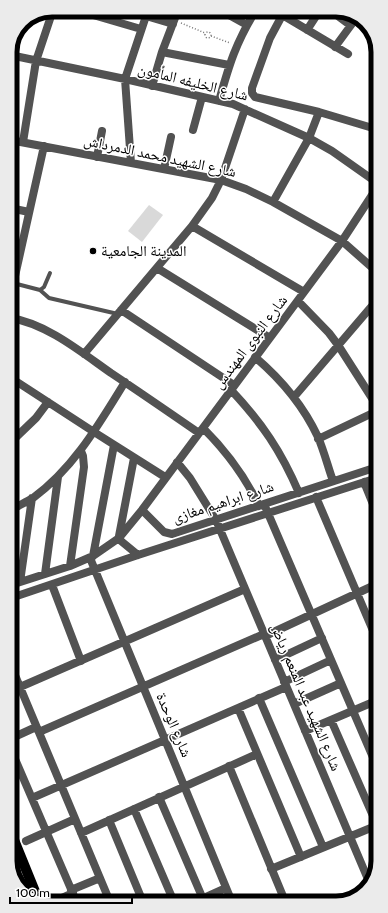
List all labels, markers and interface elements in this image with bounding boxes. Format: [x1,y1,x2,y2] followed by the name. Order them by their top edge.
[136,60,250,105] street label: شارع الخليفه المأمون
[82,131,238,182] street label: شارع الشهيد محمد الدمرداش
[101,242,187,260] place label: المدينة الجامعية
[88,246,98,256] marker: المدينة الجامعية
[209,292,292,393] street label: شارع النبوى المهندس
[170,477,276,528] street label: شارع ابراهيم مغازى
[266,620,345,774] street label: شارع الشهيد عبد المنعم رياض
[151,690,196,761] street label: شارع الوحدة
[10,879,132,905] scale bar
[16,885,50,900] text: 100 m

